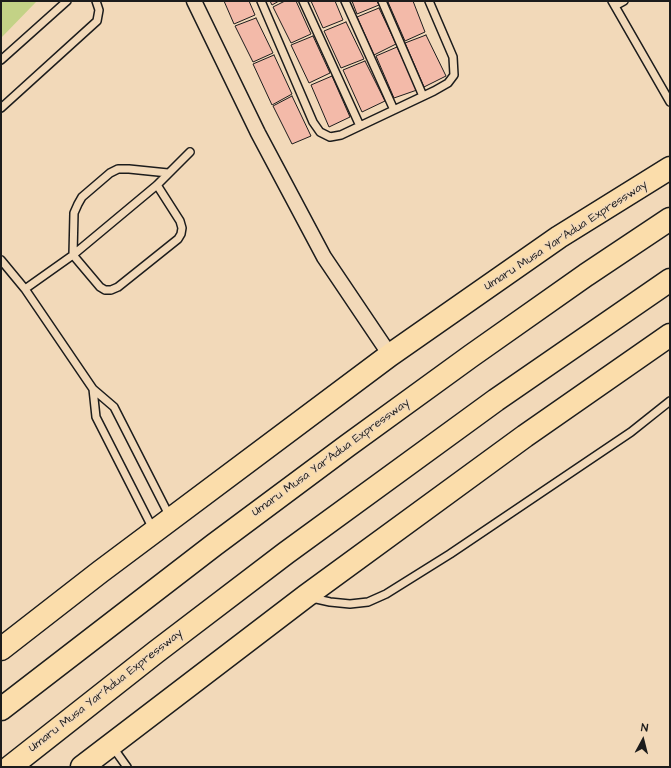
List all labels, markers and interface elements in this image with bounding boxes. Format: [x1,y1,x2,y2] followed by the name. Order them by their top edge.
[482,178,650,294] street label: Umaru Musa Yar'Adua Expressway
[249,396,413,520] street label: Umaru Musa Yar'Adua Expressway
[26,626,186,756] street label: Umaru Musa Yar'Adua Expressway
[623,720,663,760] north arrow
[640,720,649,735] text: N

